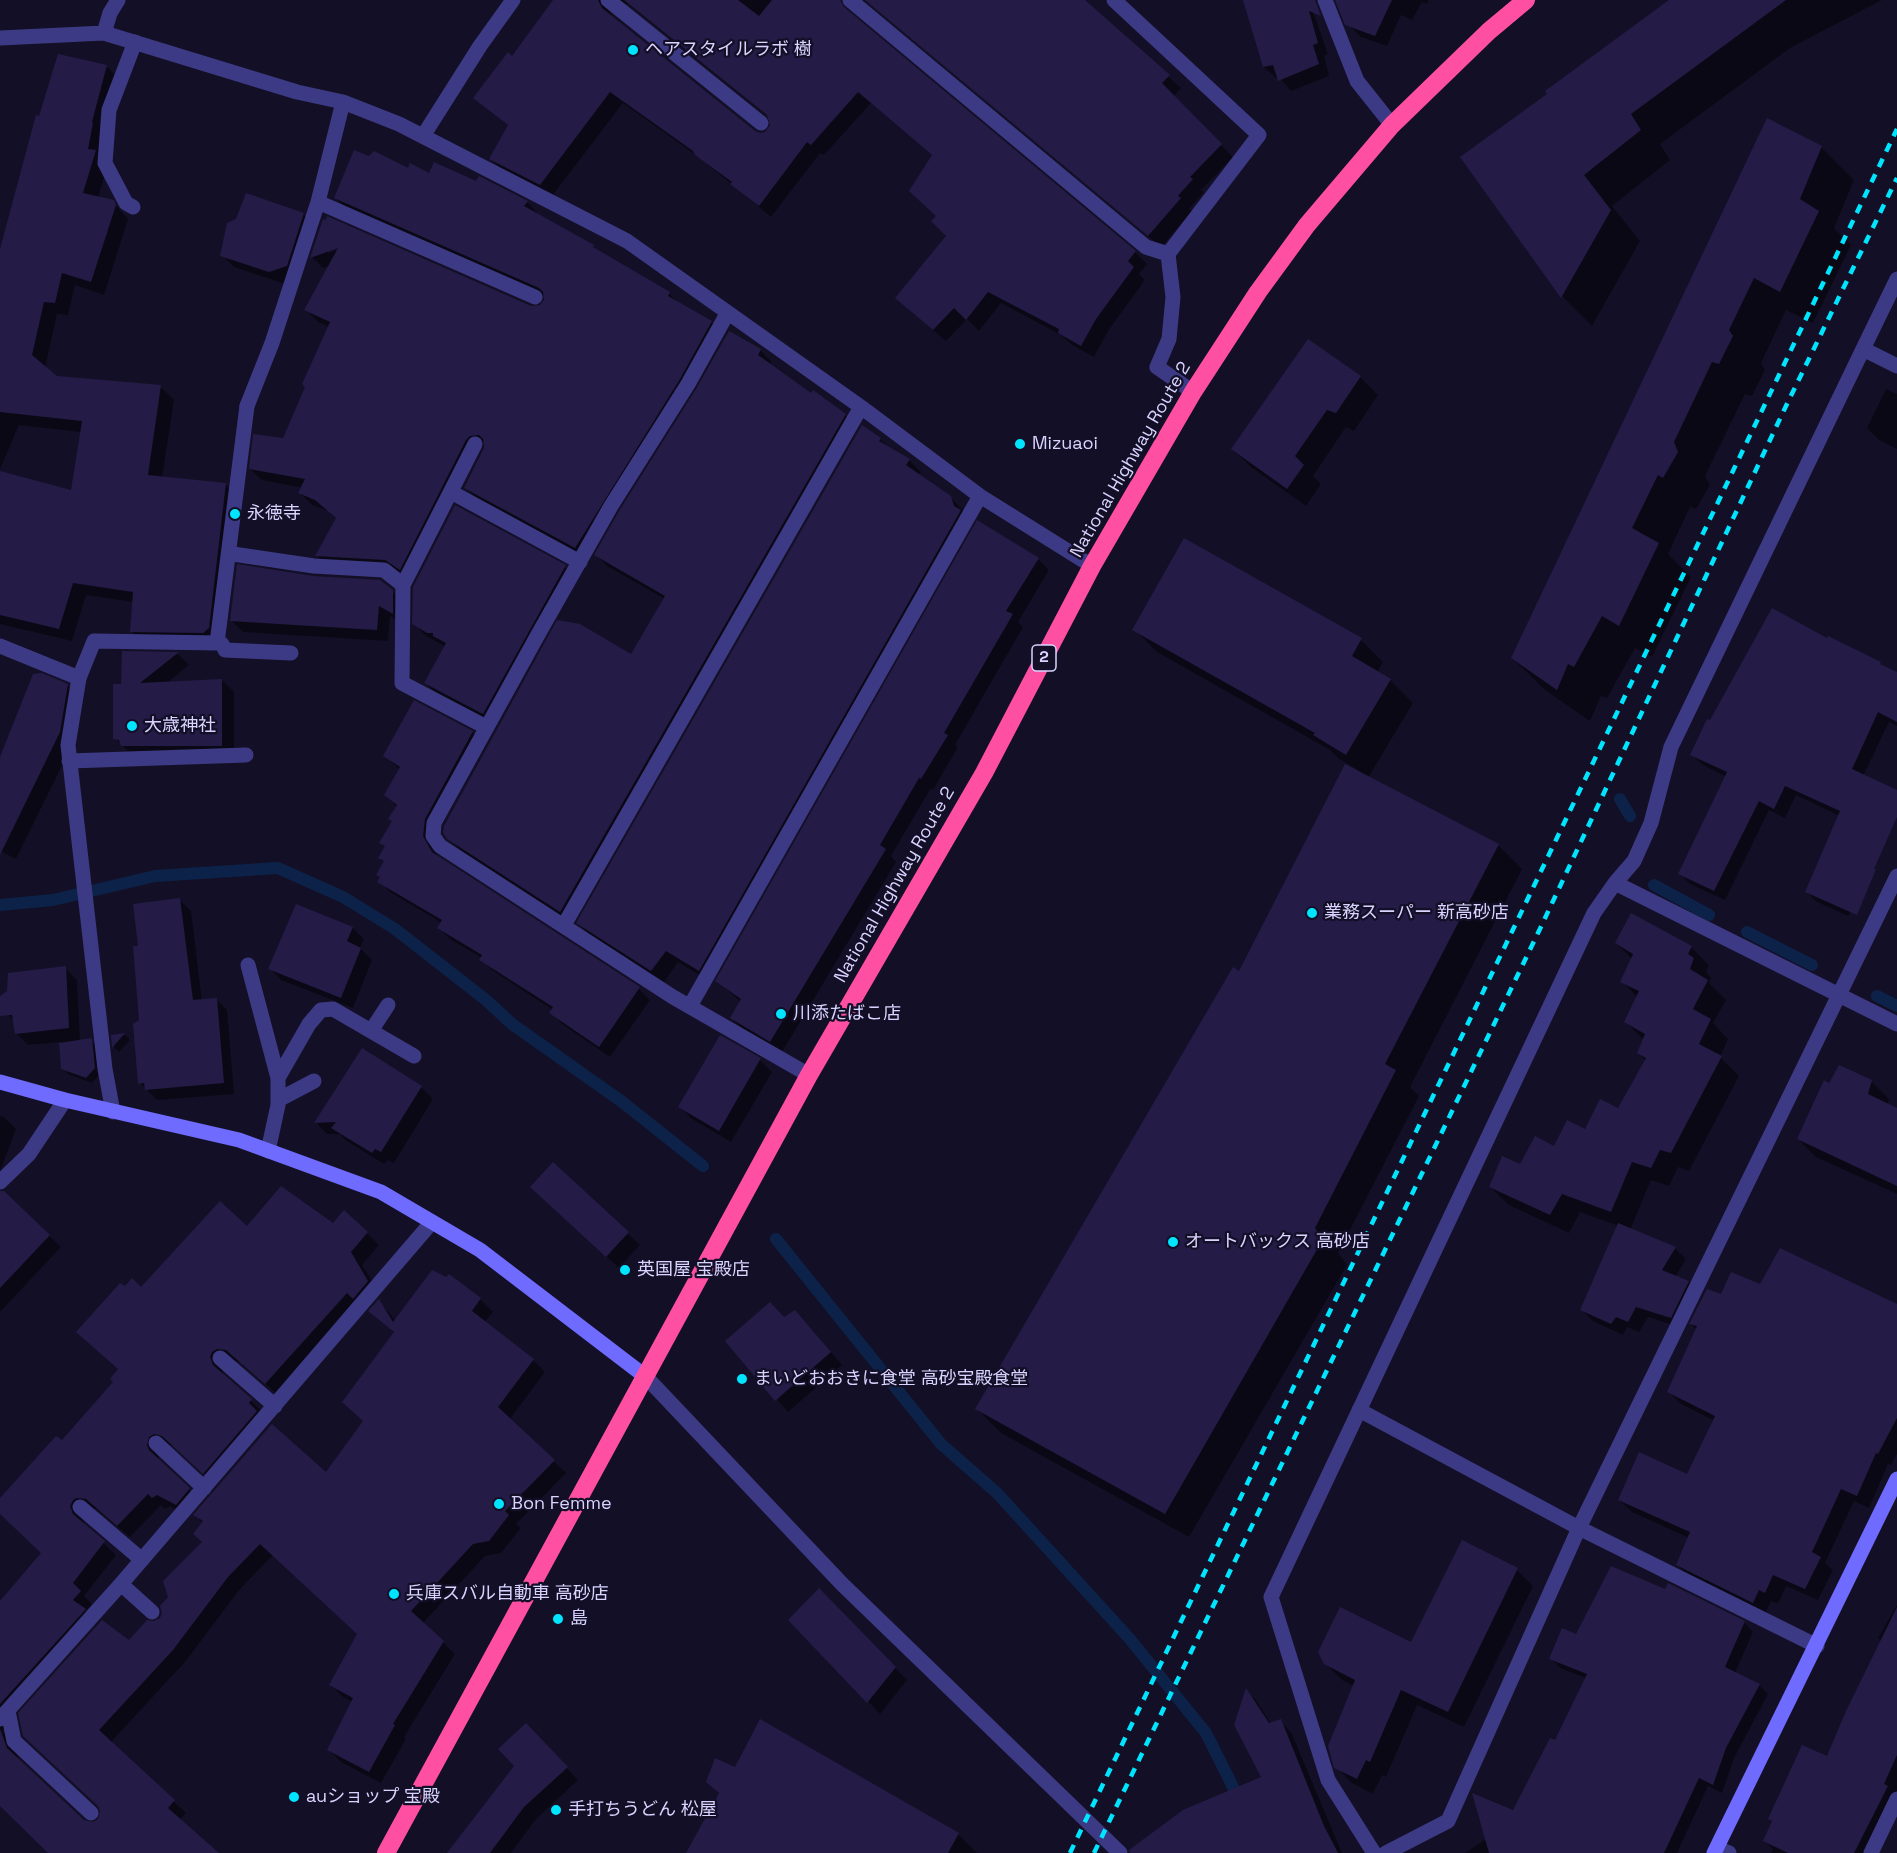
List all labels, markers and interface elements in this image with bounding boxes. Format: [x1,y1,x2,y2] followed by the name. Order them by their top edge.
[645,39,812,61] place label: ヘアスタイルラボ 樹
[626,43,640,57] marker: ヘアスタイルラボ 樹
[1066,358,1196,562] street label: National Highway Route 2
[1032,433,1098,455] place label: Mizuaoi
[1013,437,1027,451] marker: Mizuaoi
[247,503,301,525] place label: 永徳寺
[228,507,242,521] marker: 永徳寺
[1032,645,1056,671] road number: 2
[144,715,216,737] place label: 大歳神社
[125,719,139,733] marker: 大歳神社
[830,783,960,987] street label: National Highway Route 2
[1324,902,1509,924] place label: 業務スーパー 新高砂店
[1305,906,1319,920] marker: 業務スーパー 新高砂店
[793,1003,901,1025] place label: 川添たばこ店
[774,1007,788,1021] marker: 川添たばこ店
[1185,1231,1370,1253] place label: オートバックス 高砂店
[1166,1235,1180,1249] marker: オートバックス 高砂店
[637,1259,750,1281] place label: 英国屋 宝殿店
[618,1263,632,1277] marker: 英国屋 宝殿店
[754,1368,1029,1390] place label: まいどおおきに食堂 高砂宝殿食堂
[735,1372,749,1386] marker: まいどおおきに食堂 高砂宝殿食堂
[511,1493,612,1515] place label: Bon Femme
[492,1497,506,1511] marker: Bon Femme
[406,1583,609,1605] place label: 兵庫スバル自動車 高砂店
[387,1587,401,1601] marker: 兵庫スバル自動車 高砂店
[570,1608,588,1630] place label: 島
[551,1612,565,1626] marker: 島
[306,1786,440,1808] place label: auショップ 宝殿
[287,1790,301,1804] marker: auショップ 宝殿
[568,1799,717,1821] place label: 手打ちうどん 松屋
[549,1803,563,1817] marker: 手打ちうどん 松屋

